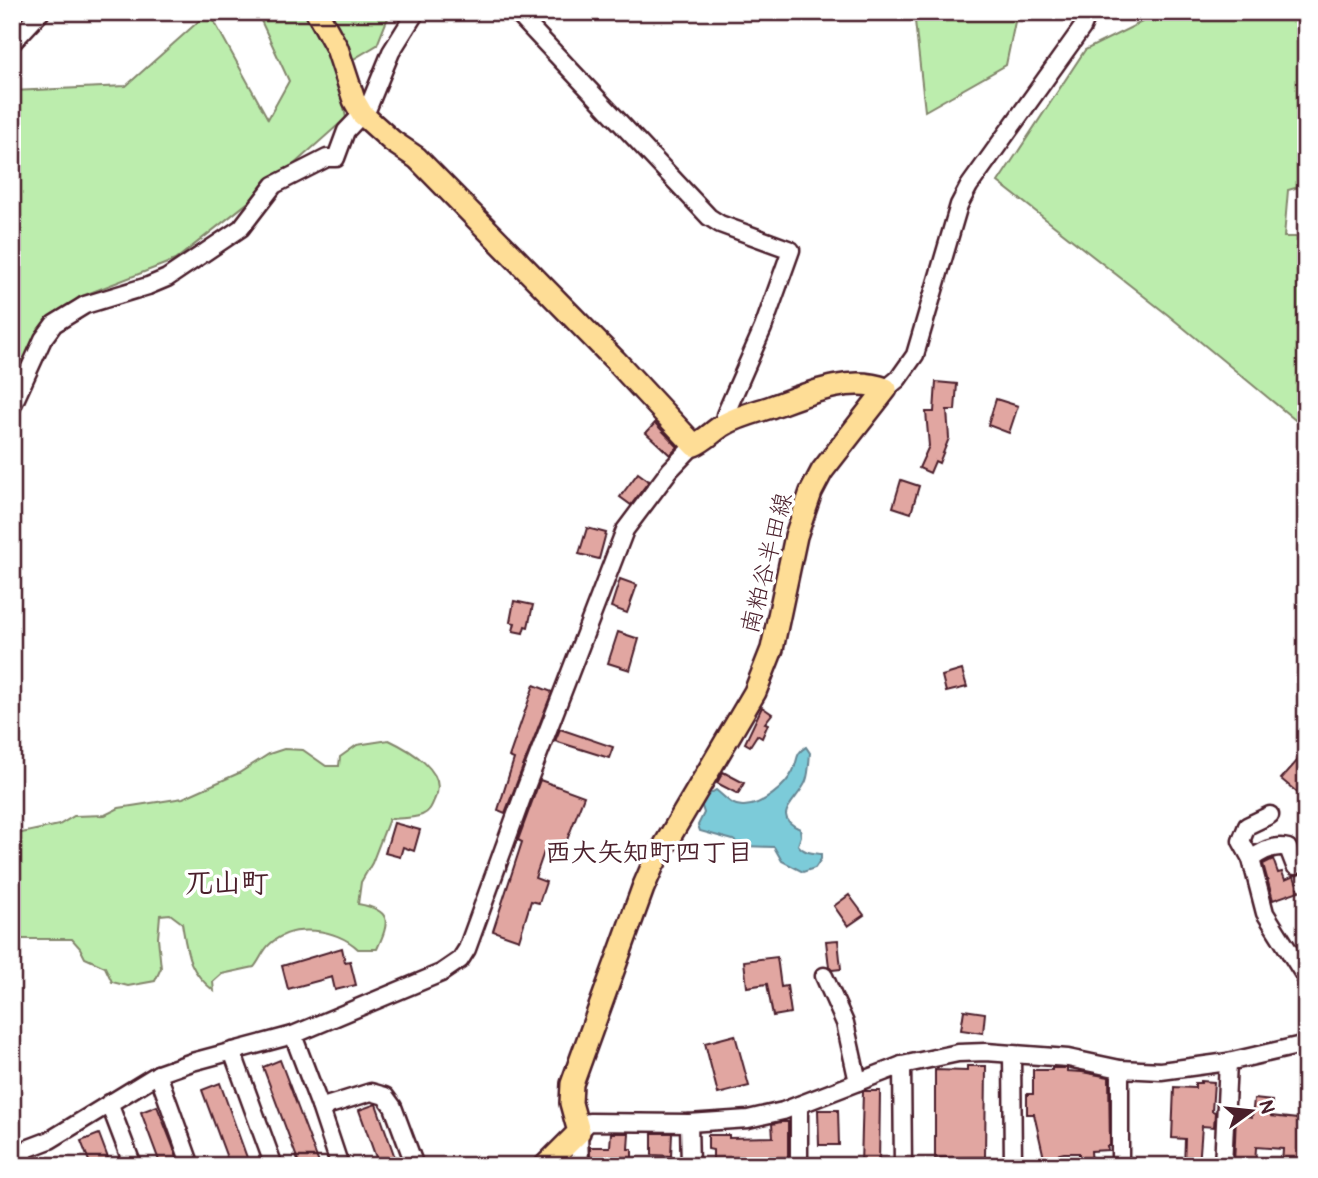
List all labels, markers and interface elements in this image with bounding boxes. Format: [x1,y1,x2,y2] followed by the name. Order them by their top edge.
[736,490,798,636] street label: 南粕谷半田線
[545,837,753,869] district label: 西大矢知町四丁目
[185,866,269,901] district label: 兀山町
[1216,1076,1286,1146] north arrow
[1253,1098,1280,1116] text: N

